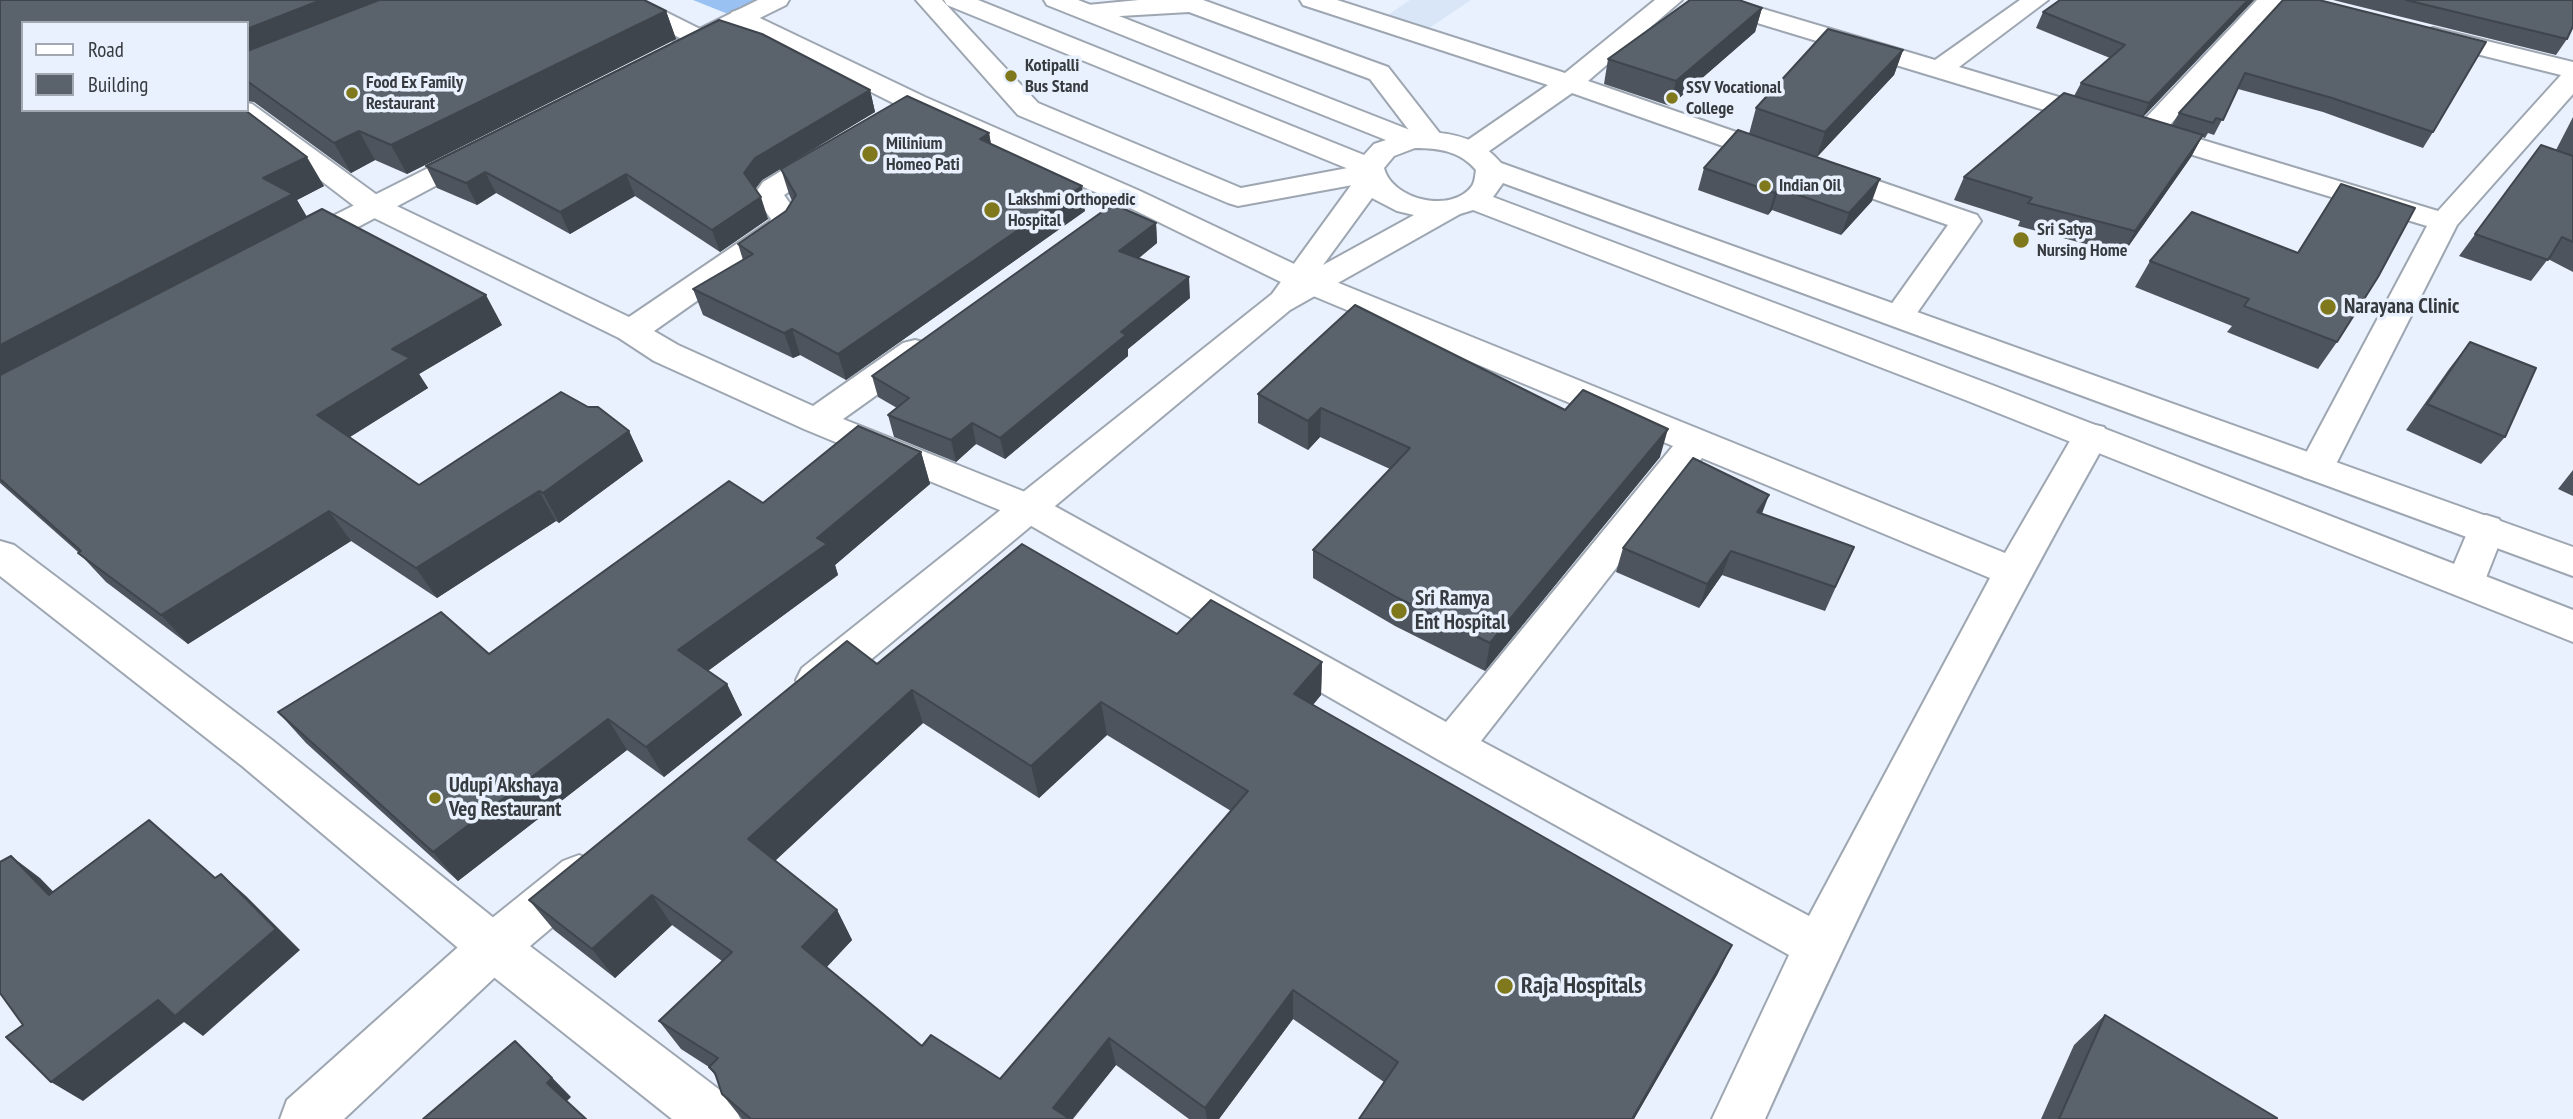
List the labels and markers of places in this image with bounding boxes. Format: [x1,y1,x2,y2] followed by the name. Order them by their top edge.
[1025,55,1089,98] place label: Kotipalli Bus Stand
[1003,68,1019,84] marker: Kotipalli Bus Stand
[366,72,463,114] place label: Food Ex Family Restaurant
[1686,77,1781,119] place label: SSV Vocational College
[344,85,360,101] marker: Food Ex Family Restaurant
[1664,90,1680,106] marker: SSV Vocational College
[886,133,960,176] place label: Milinium Homeo Pati
[860,144,880,164] marker: Milinium Homeo Pati
[1779,175,1841,197] place label: Indian Oil
[1757,178,1773,194] marker: Indian Oil
[1008,189,1136,232] place label: Lakshmi Orthopedic Hospital
[982,200,1002,220] marker: Lakshmi Orthopedic Hospital
[2037,219,2127,262] place label: Sri Satya Nursing Home
[2011,230,2031,250] marker: Sri Satya Nursing Home
[2344,294,2459,320] place label: Narayana Clinic
[2318,297,2338,317] marker: Narayana Clinic
[1415,586,1506,636] place label: Sri Ramya Ent Hospital
[1389,601,1409,621] marker: Sri Ramya Ent Hospital
[449,773,561,823] place label: Udupi Akshaya Veg Restaurant
[427,790,443,806] marker: Udupi Akshaya Veg Restaurant
[1521,972,1642,1000] place label: Raja Hospitals
[1495,976,1515,996] marker: Raja Hospitals

